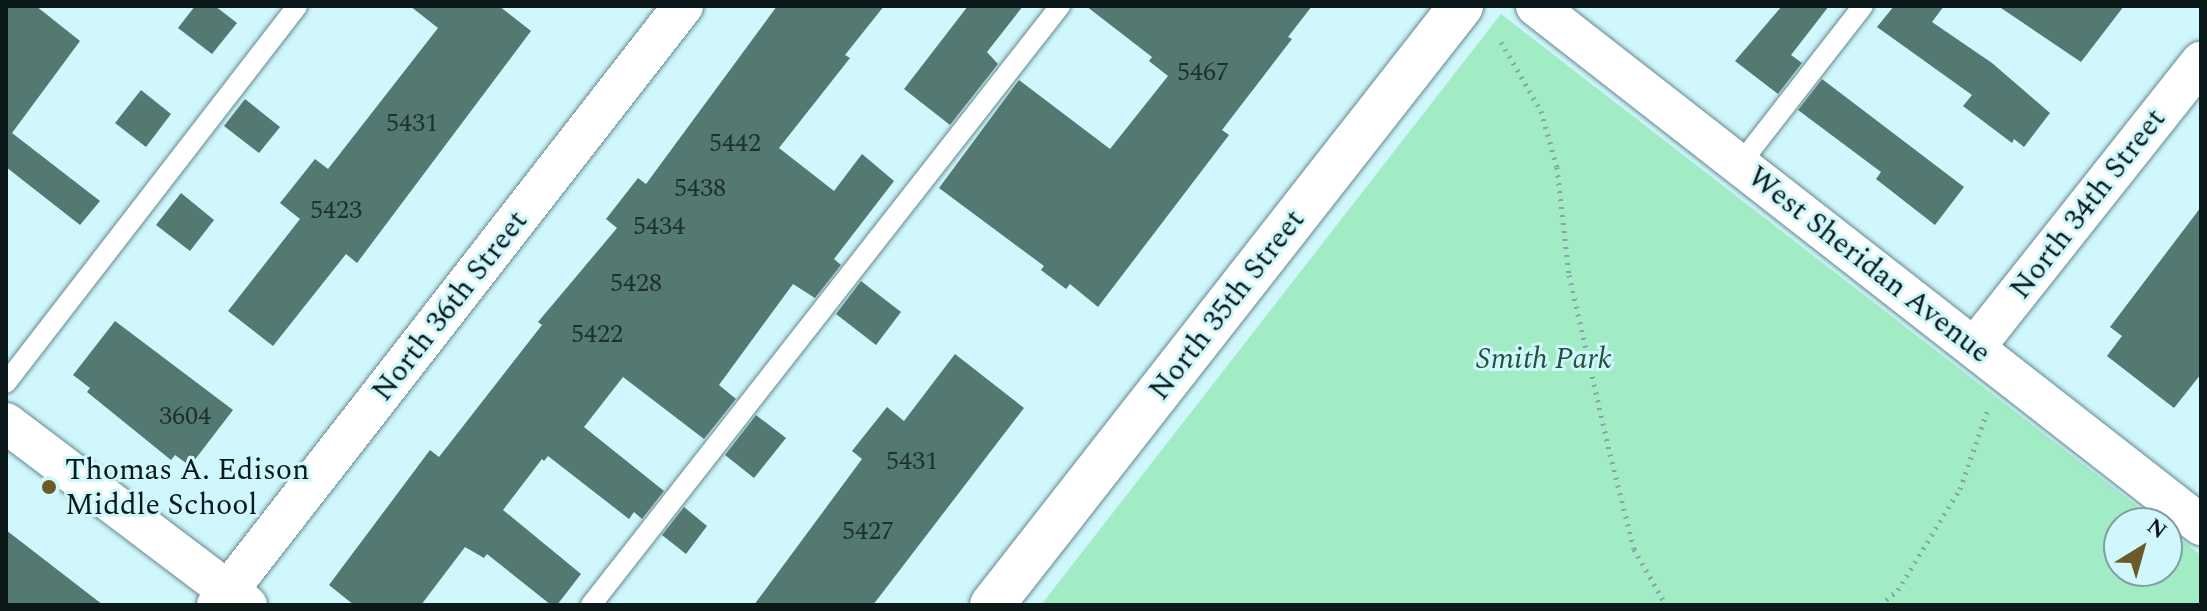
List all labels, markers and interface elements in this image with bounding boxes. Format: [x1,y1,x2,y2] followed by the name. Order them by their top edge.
[1177,57,1229,89] house number: 5467
[2002,102,2174,306] street label: North 34th Street
[386,108,438,140] house number: 5431
[709,128,761,160] house number: 5442
[1740,159,1998,371] street label: West Sheridan Avenue
[674,173,726,205] house number: 5438
[310,195,362,227] house number: 5423
[1141,203,1313,407] street label: North 35th Street
[364,204,536,408] street label: North 36th Street
[633,211,685,243] house number: 5434
[610,268,662,300] house number: 5428
[571,319,623,351] house number: 5422
[1476,341,1612,377] park label: Smith Park
[159,401,211,433] house number: 3604
[886,446,938,478] house number: 5431
[65,452,309,522] place label: Thomas A. Edison Middle School
[40,478,58,496] marker: Thomas A. Edison Middle School
[2103,507,2183,587] north arrow
[2139,510,2174,548] text: N
[842,516,894,548] house number: 5427

